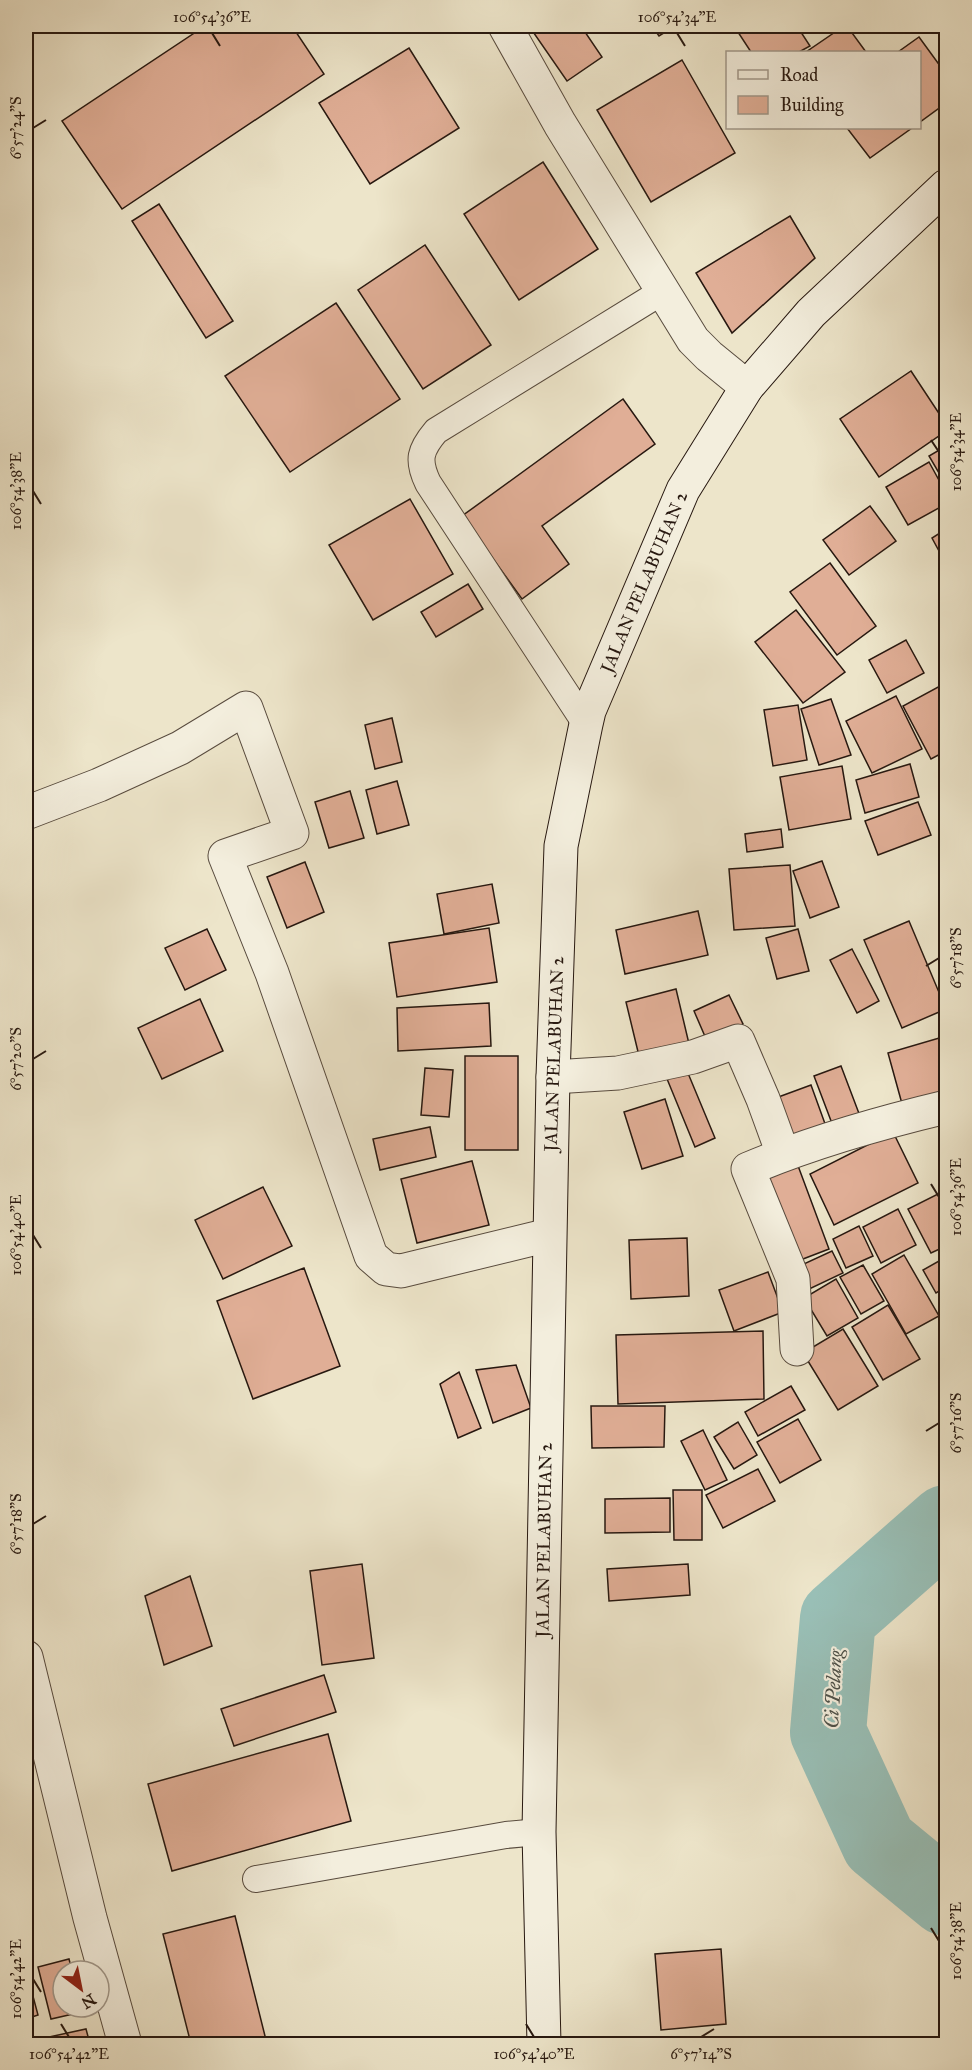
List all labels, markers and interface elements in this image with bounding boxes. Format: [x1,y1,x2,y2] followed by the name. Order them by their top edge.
[173,8,251,26] text: 106°54'36"E
[638,8,716,26] text: 106°54'34"E
[726,51,921,129] legend
[780,64,818,86] text: Road
[780,94,844,117] text: Building
[7,96,25,160] text: 6°57'24"S
[947,413,965,491] text: 106°54'34"E
[7,452,25,530] text: 106°54'38"E
[595,488,693,678] street label: JALAN PELABUHAN 2
[947,927,965,989] text: 6°57'18"S
[540,956,569,1154] street label: JALAN PELABUHAN 2
[7,1027,25,1091] text: 6°57'20"S
[947,1158,965,1236] text: 106°54'36"E
[7,1194,25,1276] text: 106°54'40"E
[947,1392,965,1454] text: 6°57'16"S
[531,1442,558,1640] street label: JALAN PELABUHAN 2
[7,1493,25,1555] text: 6°57'18"S
[819,1647,847,1729] water label: Ci Pelang
[947,1902,965,1980] text: 106°54'38"E
[7,1939,25,2019] text: 106°54'42"E
[51,1959,111,2019] north arrow
[78,1990,99,2013] text: N
[29,2045,109,2063] text: 106°54'42"E
[493,2045,575,2063] text: 106°54'40"E
[670,2045,732,2063] text: 6°57'14"S

